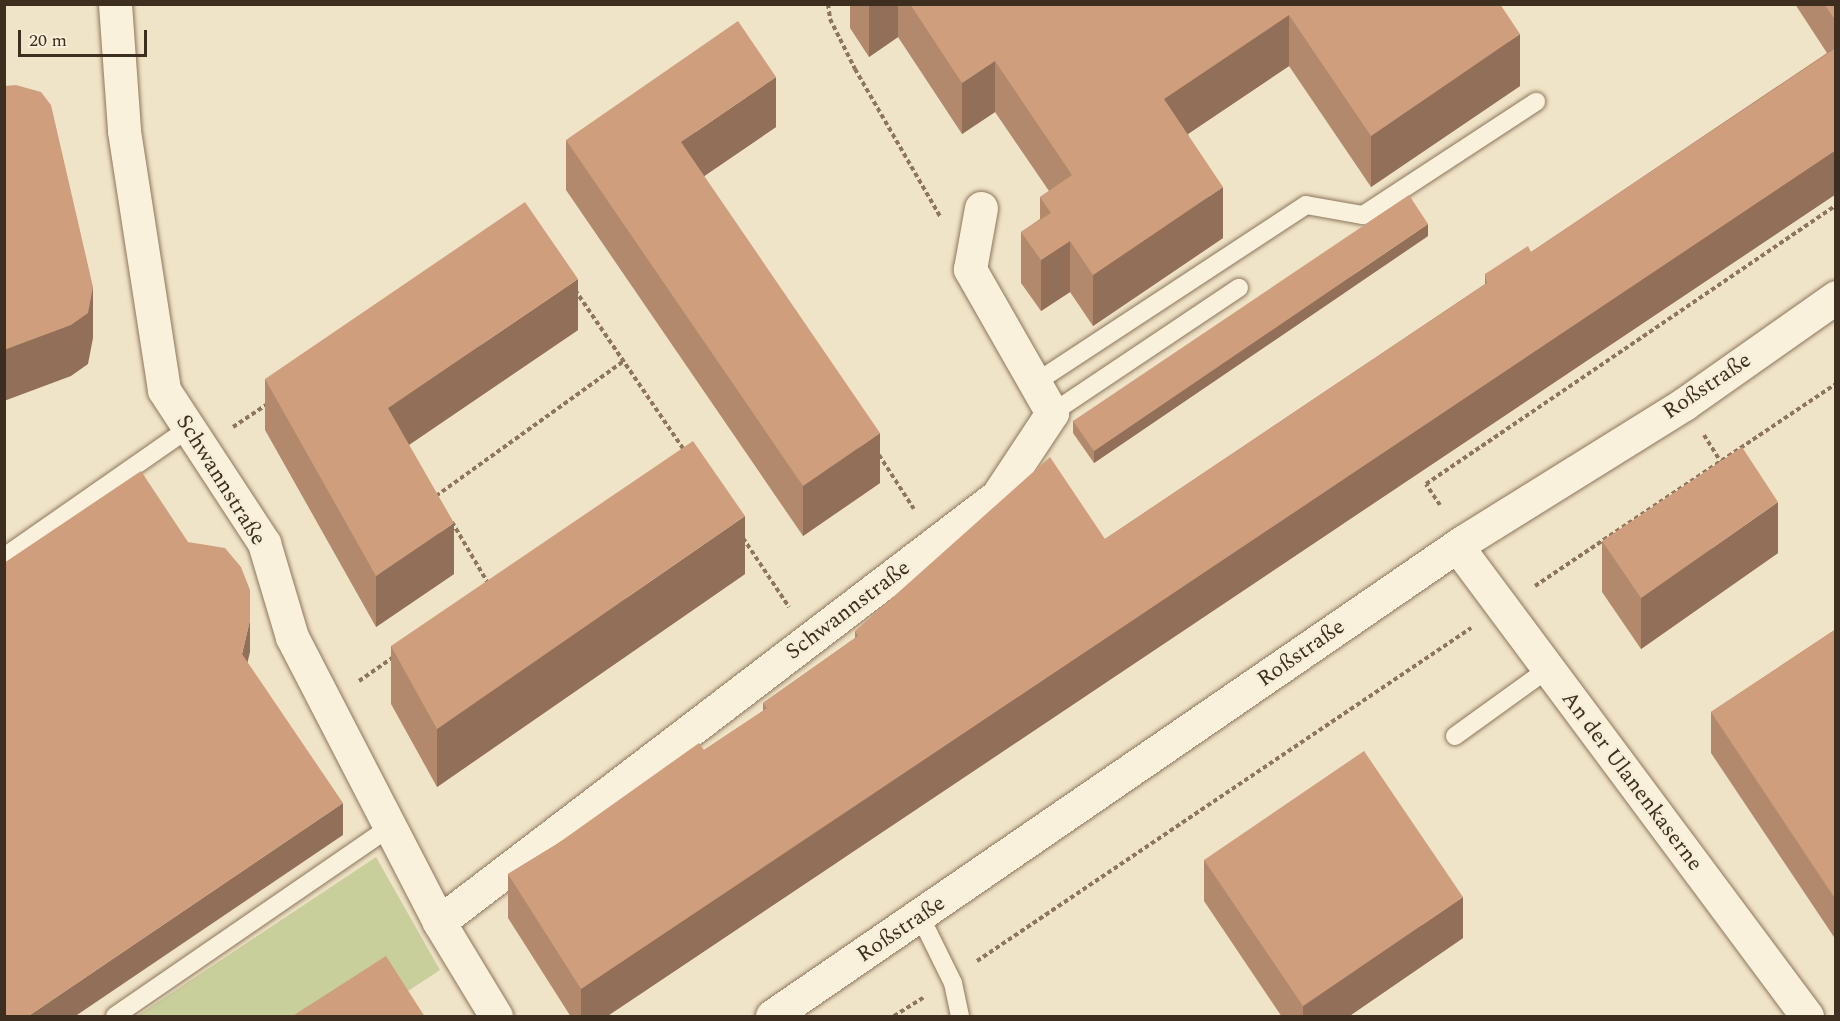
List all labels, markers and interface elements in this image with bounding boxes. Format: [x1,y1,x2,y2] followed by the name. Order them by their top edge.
[21,18,150,56] scale bar
[29,27,67,54] text: 20 m
[1658,347,1756,425] street label: Roßstraße
[170,410,272,550] street label: Schwannstraße
[781,555,915,665] street label: Schwannstraße
[1252,613,1350,693] street label: Roßstraße
[1556,686,1708,876] street label: An der Ulanenkaserne
[852,890,950,968] street label: Roßstraße

